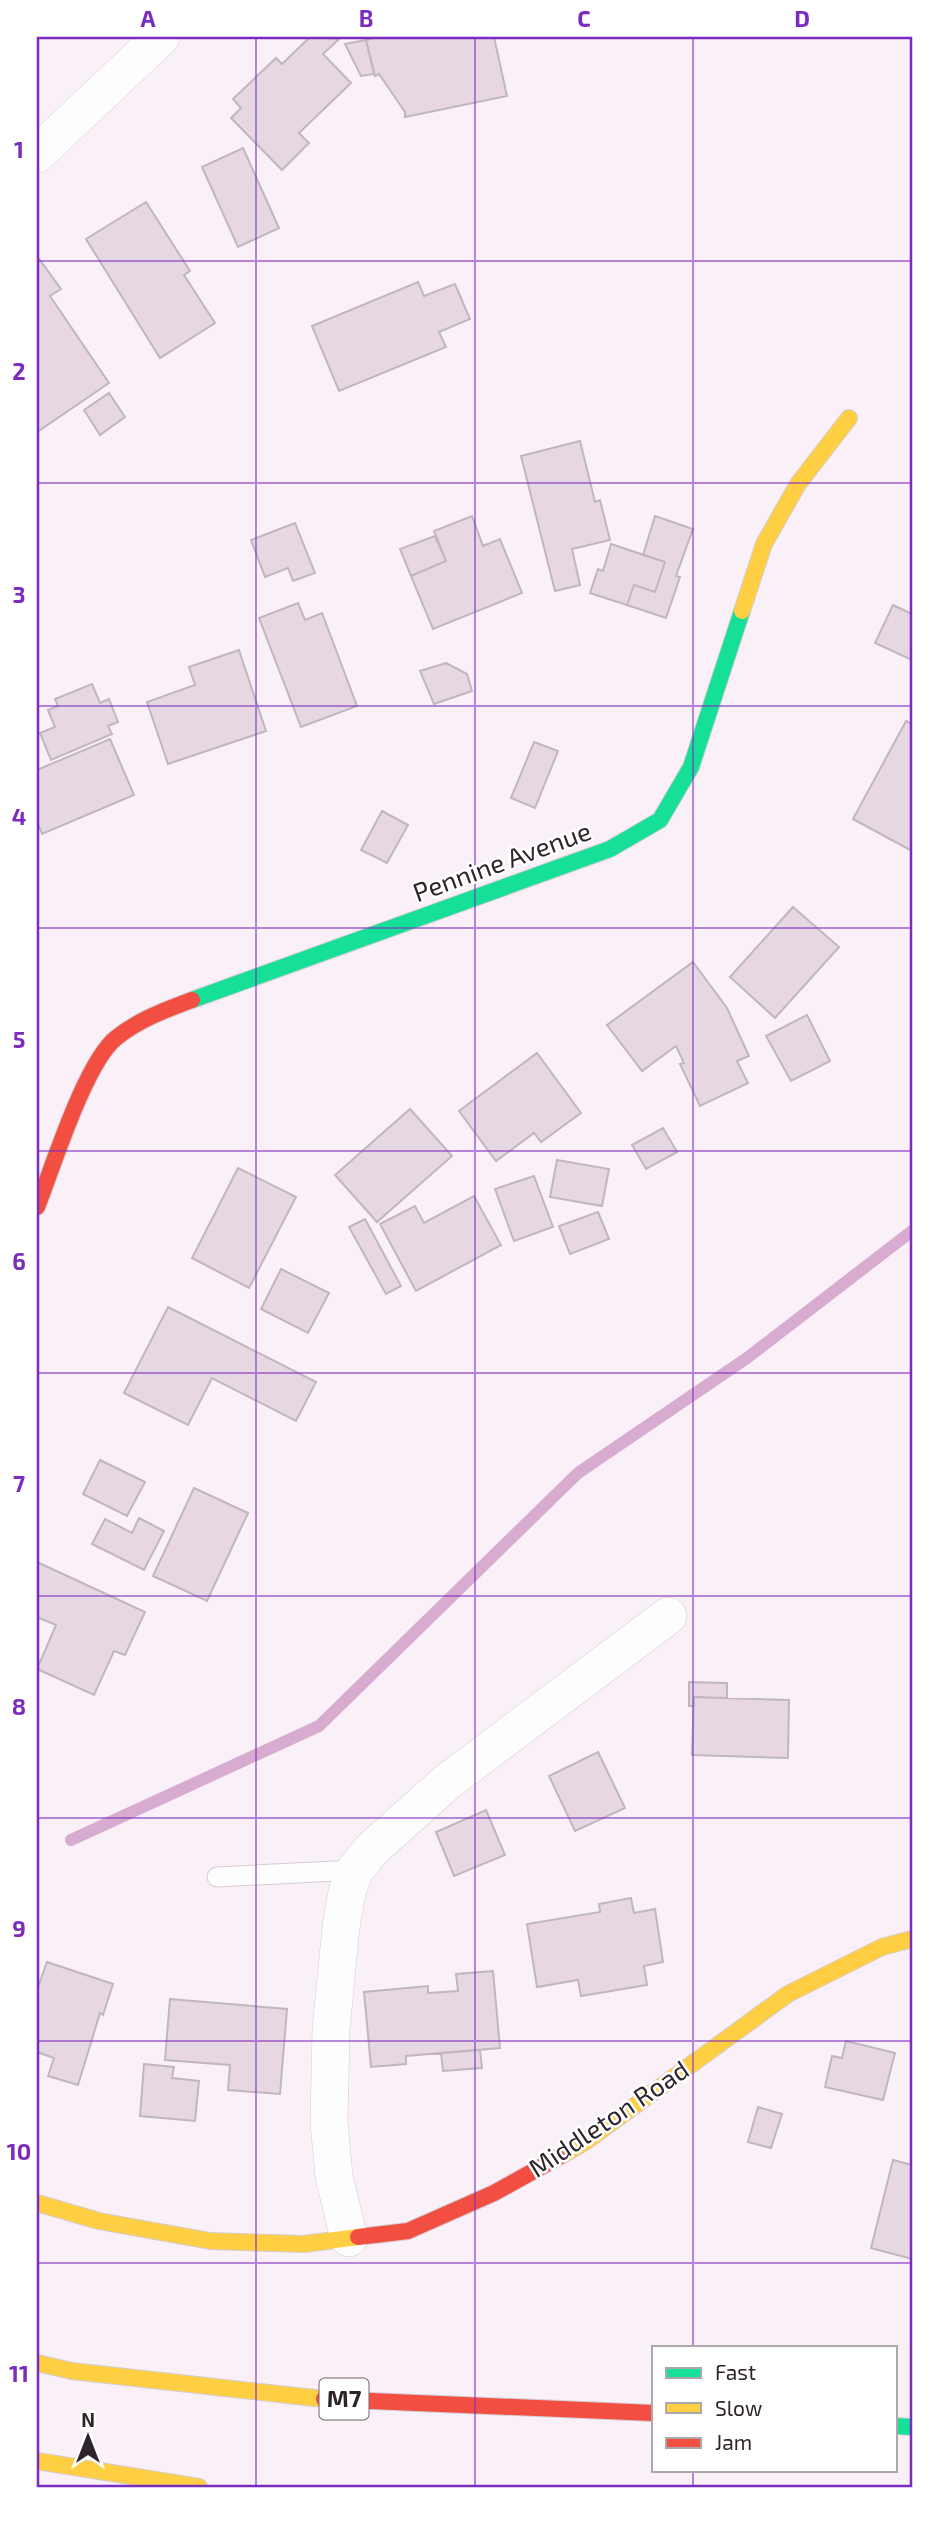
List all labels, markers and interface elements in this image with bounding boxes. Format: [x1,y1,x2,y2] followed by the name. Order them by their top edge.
[140,4,156,32] text: A
[359,4,373,32] text: B
[577,4,591,32] text: C
[794,4,810,32] text: D
[14,135,24,163] text: 1
[12,357,26,385] text: 2
[12,580,26,608] text: 3
[12,802,26,830] text: 4
[408,814,595,907] street label: Pennine Avenue
[13,1025,25,1053] text: 5
[12,1247,26,1275] text: 6
[13,1469,25,1497] text: 7
[12,1692,26,1720] text: 8
[12,1914,26,1942] text: 9
[522,2053,694,2183] street label: Middleton Road
[7,2137,31,2165] text: 10
[652,2346,897,2472] legend
[9,2359,29,2387] text: 11
[715,2359,756,2384] text: Fast
[320,2378,368,2420] road number: M7
[715,2395,762,2420] text: Slow
[52,2402,122,2472] north arrow
[81,2408,95,2431] text: N
[715,2429,752,2454] text: Jam

